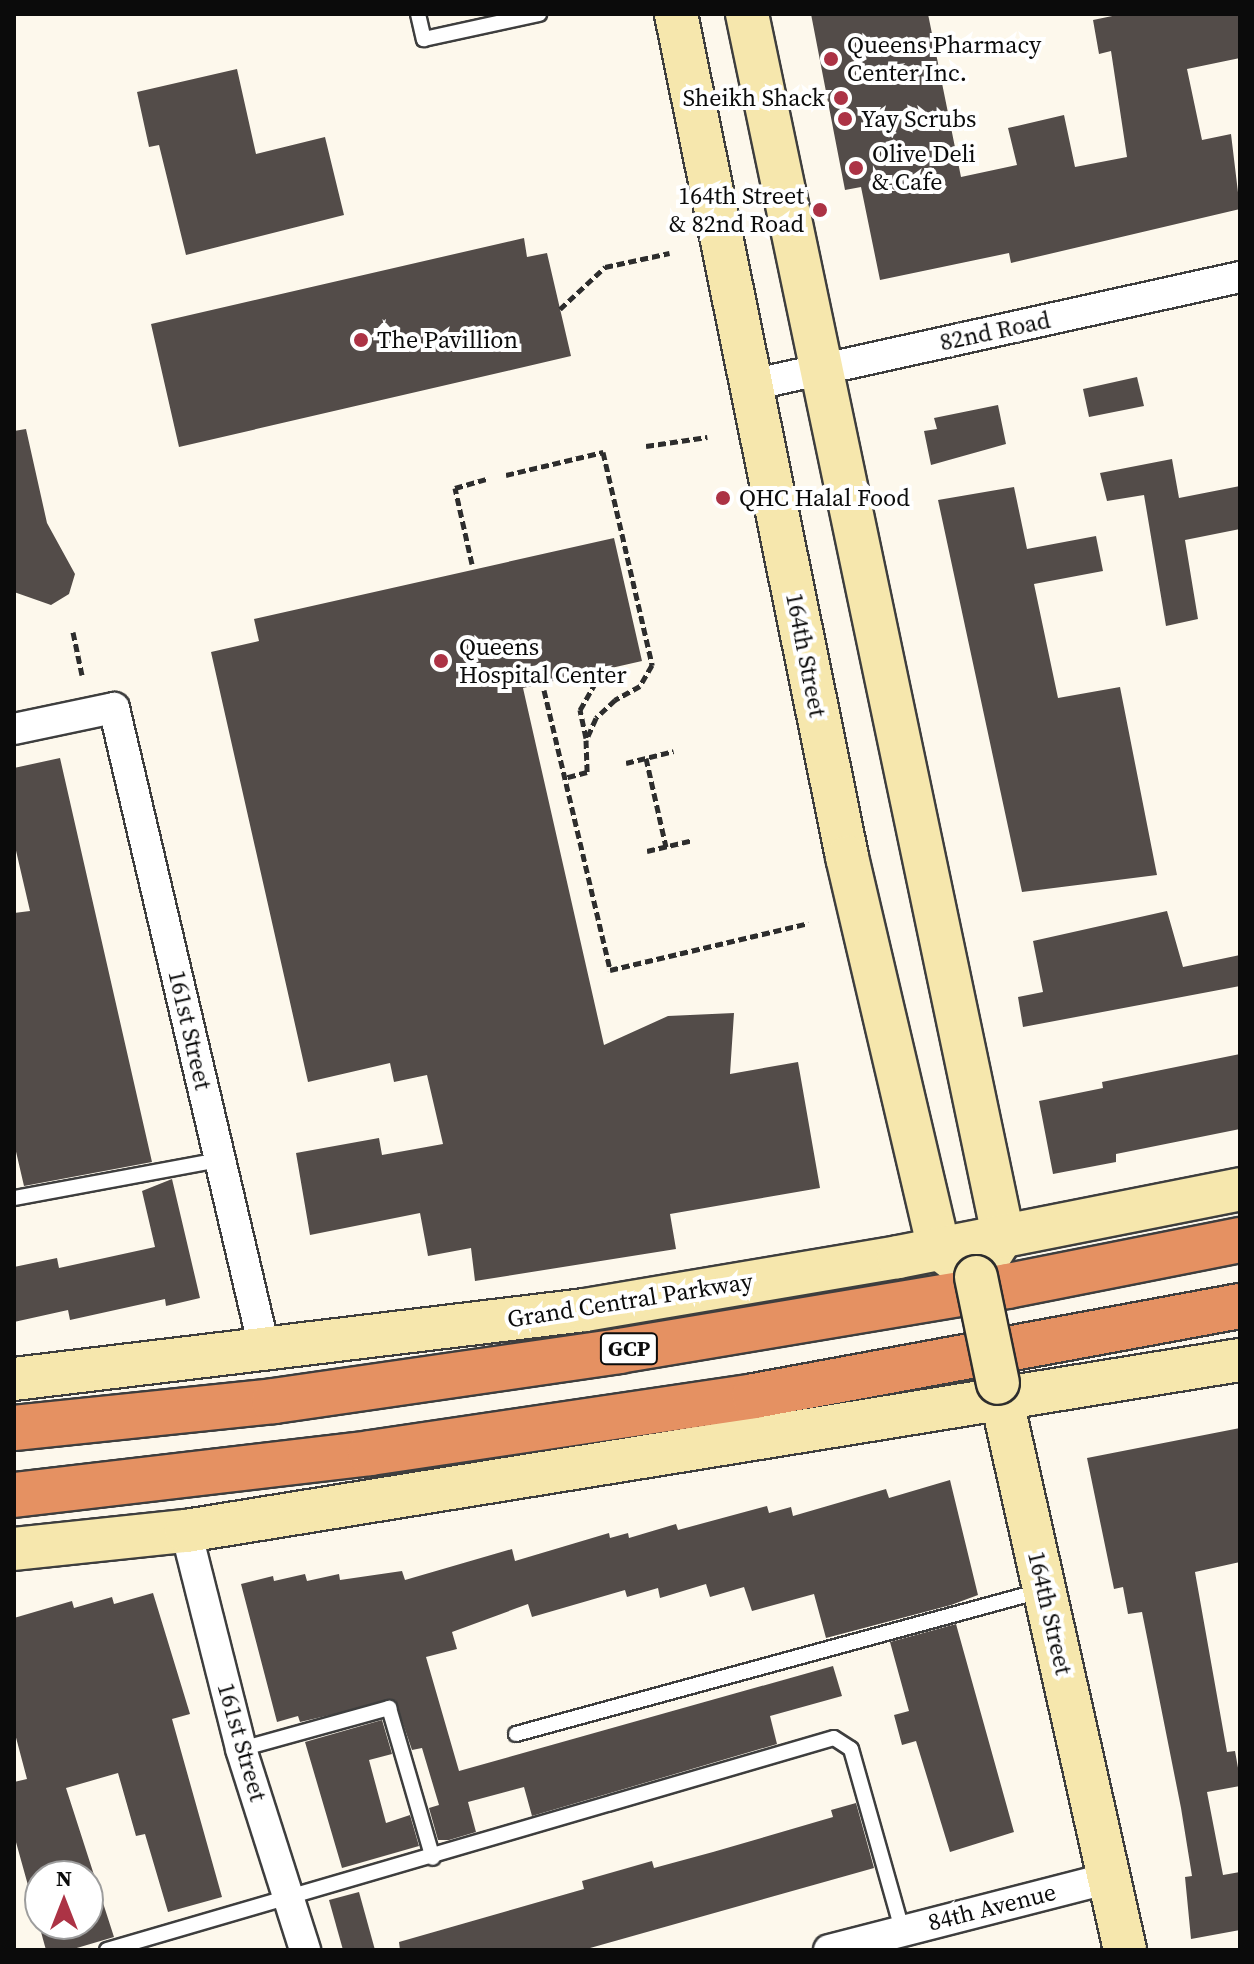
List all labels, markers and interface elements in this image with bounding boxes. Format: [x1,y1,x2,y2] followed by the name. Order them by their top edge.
[847,31,1041,87] place label: Queens Pharmacy Center Inc.
[822,50,840,68] marker: Queens Pharmacy Center Inc.
[683,84,825,112] place label: Sheikh Shack
[832,89,850,107] marker: Sheikh Shack
[861,105,977,133] place label: Yay Scrubs
[836,110,854,128] marker: Yay Scrubs
[872,140,976,196] place label: Olive Deli & Cafe
[847,159,865,177] marker: Olive Deli & Cafe
[669,182,804,238] place label: 164th Street & 82nd Road
[811,201,829,219] marker: 164th Street & 82nd Road
[937,305,1053,357] street label: 82nd Road
[377,326,518,354] place label: The Pavillion
[352,331,370,349] marker: The Pavillion
[739,484,910,512] place label: QHC Halal Food
[714,489,732,507] marker: QHC Halal Food
[780,590,832,720] street label: 164th Street
[459,633,627,689] place label: Queens Hospital Center
[430,650,452,672] marker: Queens Hospital Center
[162,967,218,1093] street label: 161st Street
[505,1266,755,1334] street label: Grand Central Parkway
[599,1331,659,1367] road number: GCP
[1022,1548,1078,1678] street label: 164th Street
[211,1679,273,1805] street label: 161st Street
[24,1860,104,1940] north arrow
[56,1863,72,1893] text: N
[925,1877,1059,1937] street label: 84th Avenue

